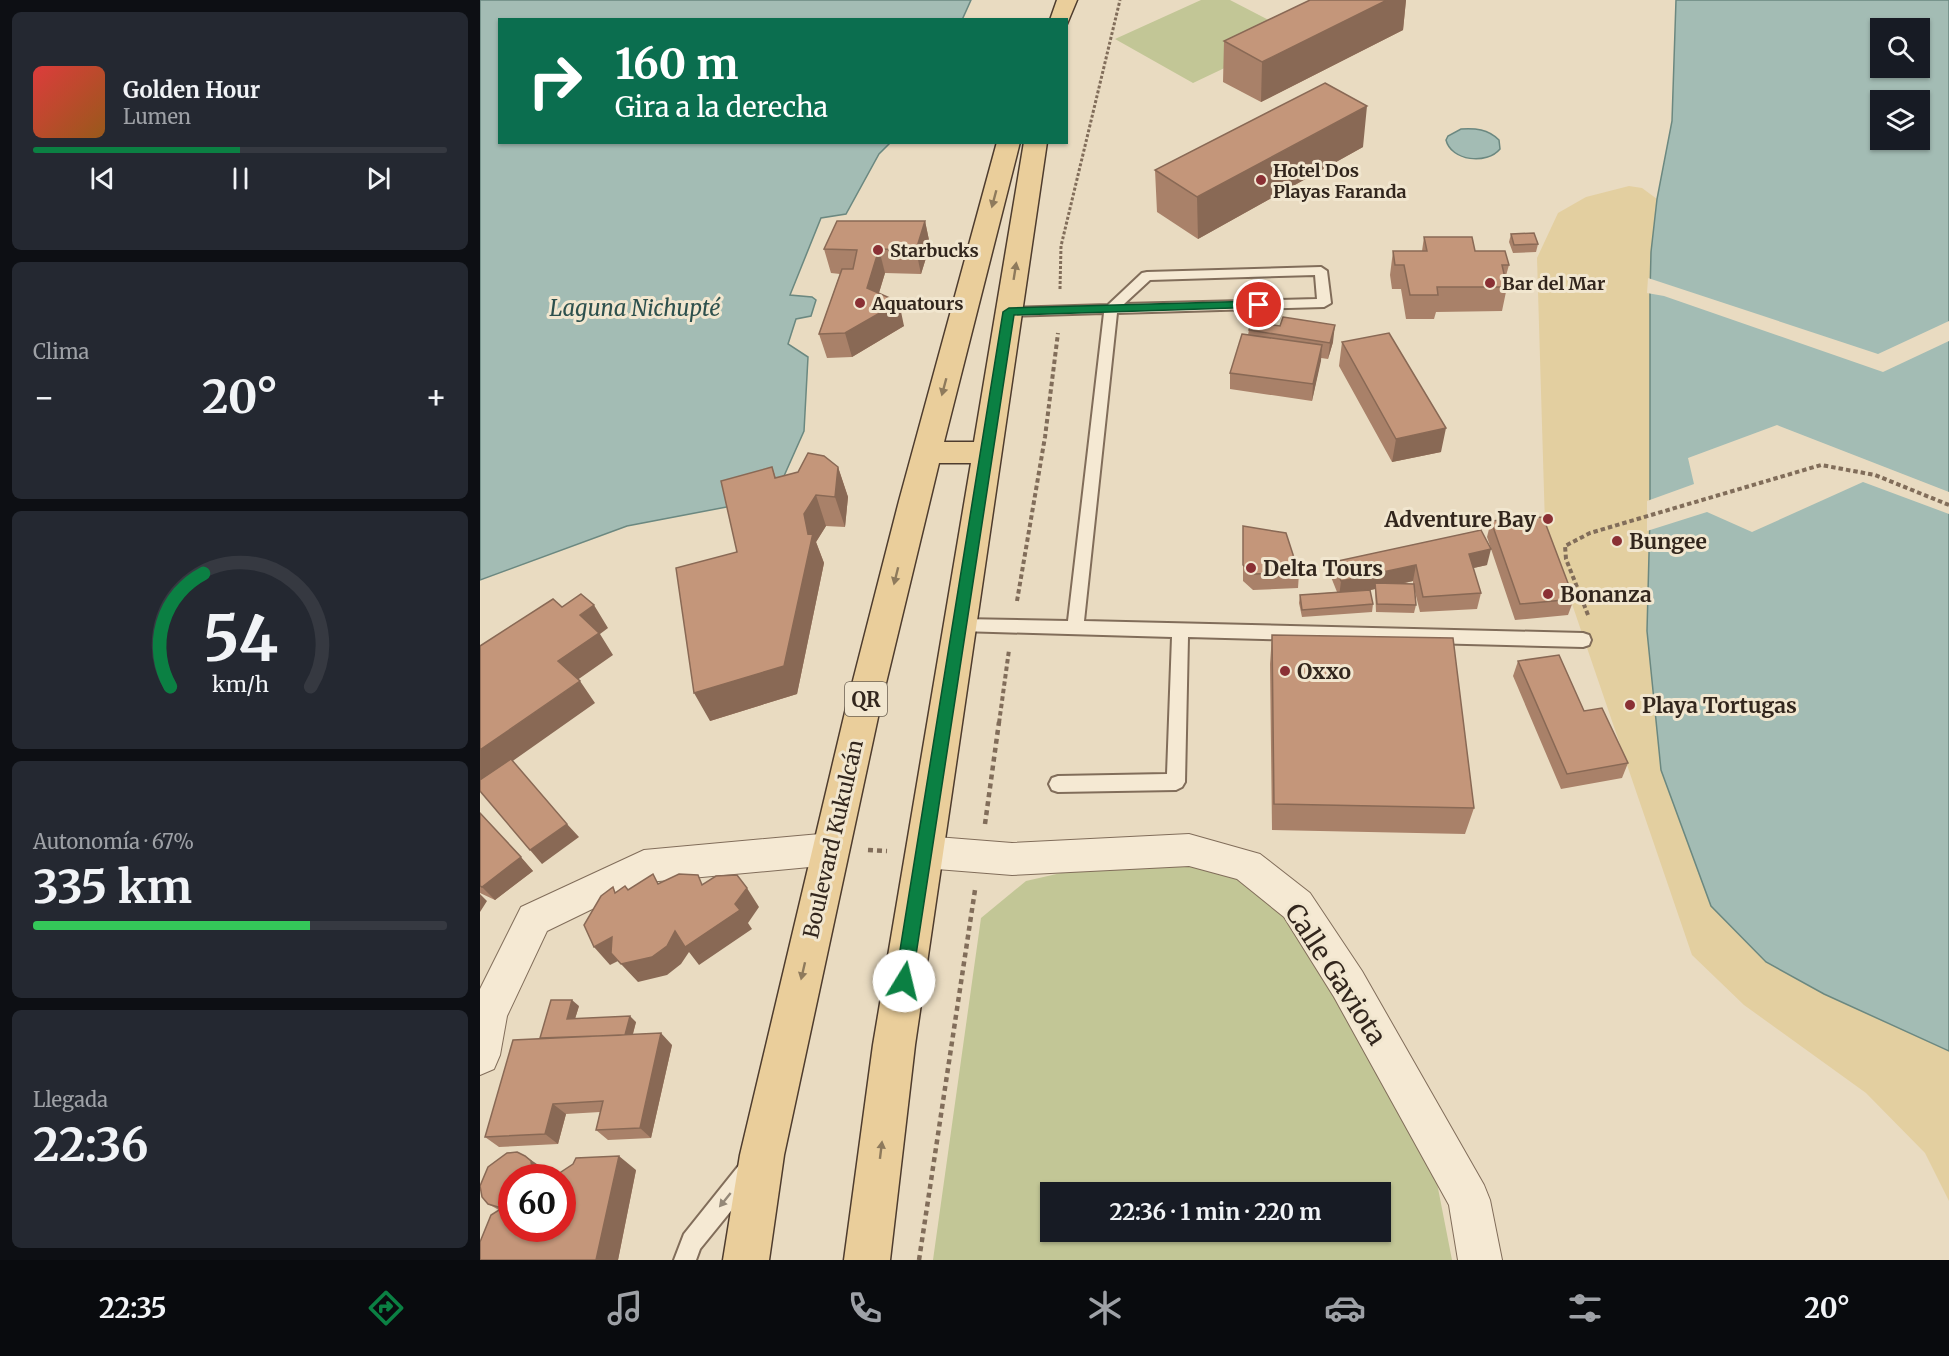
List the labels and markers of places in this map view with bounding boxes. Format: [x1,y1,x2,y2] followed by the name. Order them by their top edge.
[1273,159,1407,203] place label: Hotel Dos Playas Faranda
[1254,173,1268,187] marker: Hotel Dos Playas Faranda
[890,239,979,262] place label: Starbucks
[871,243,885,257] marker: Starbucks
[1502,272,1605,295] place label: Bar del Mar
[1483,276,1497,290] marker: Bar del Mar
[1233,279,1284,330] pin
[871,292,964,315] place label: Aquatours
[853,296,867,310] marker: Aquatours
[1383,506,1537,533] place label: Adventure Bay
[1541,512,1555,526] marker: Adventure Bay
[1629,528,1707,555] place label: Bungee
[1610,534,1624,548] marker: Bungee
[1263,555,1383,582] place label: Delta Tours
[1244,561,1258,575] marker: Delta Tours
[1560,581,1652,608] place label: Bonanza
[1541,587,1555,601] marker: Bonanza
[1297,658,1351,685] place label: Oxxo
[1278,664,1292,678] marker: Oxxo
[1642,692,1797,719] place label: Playa Tortugas
[1623,698,1637,712] marker: Playa Tortugas

